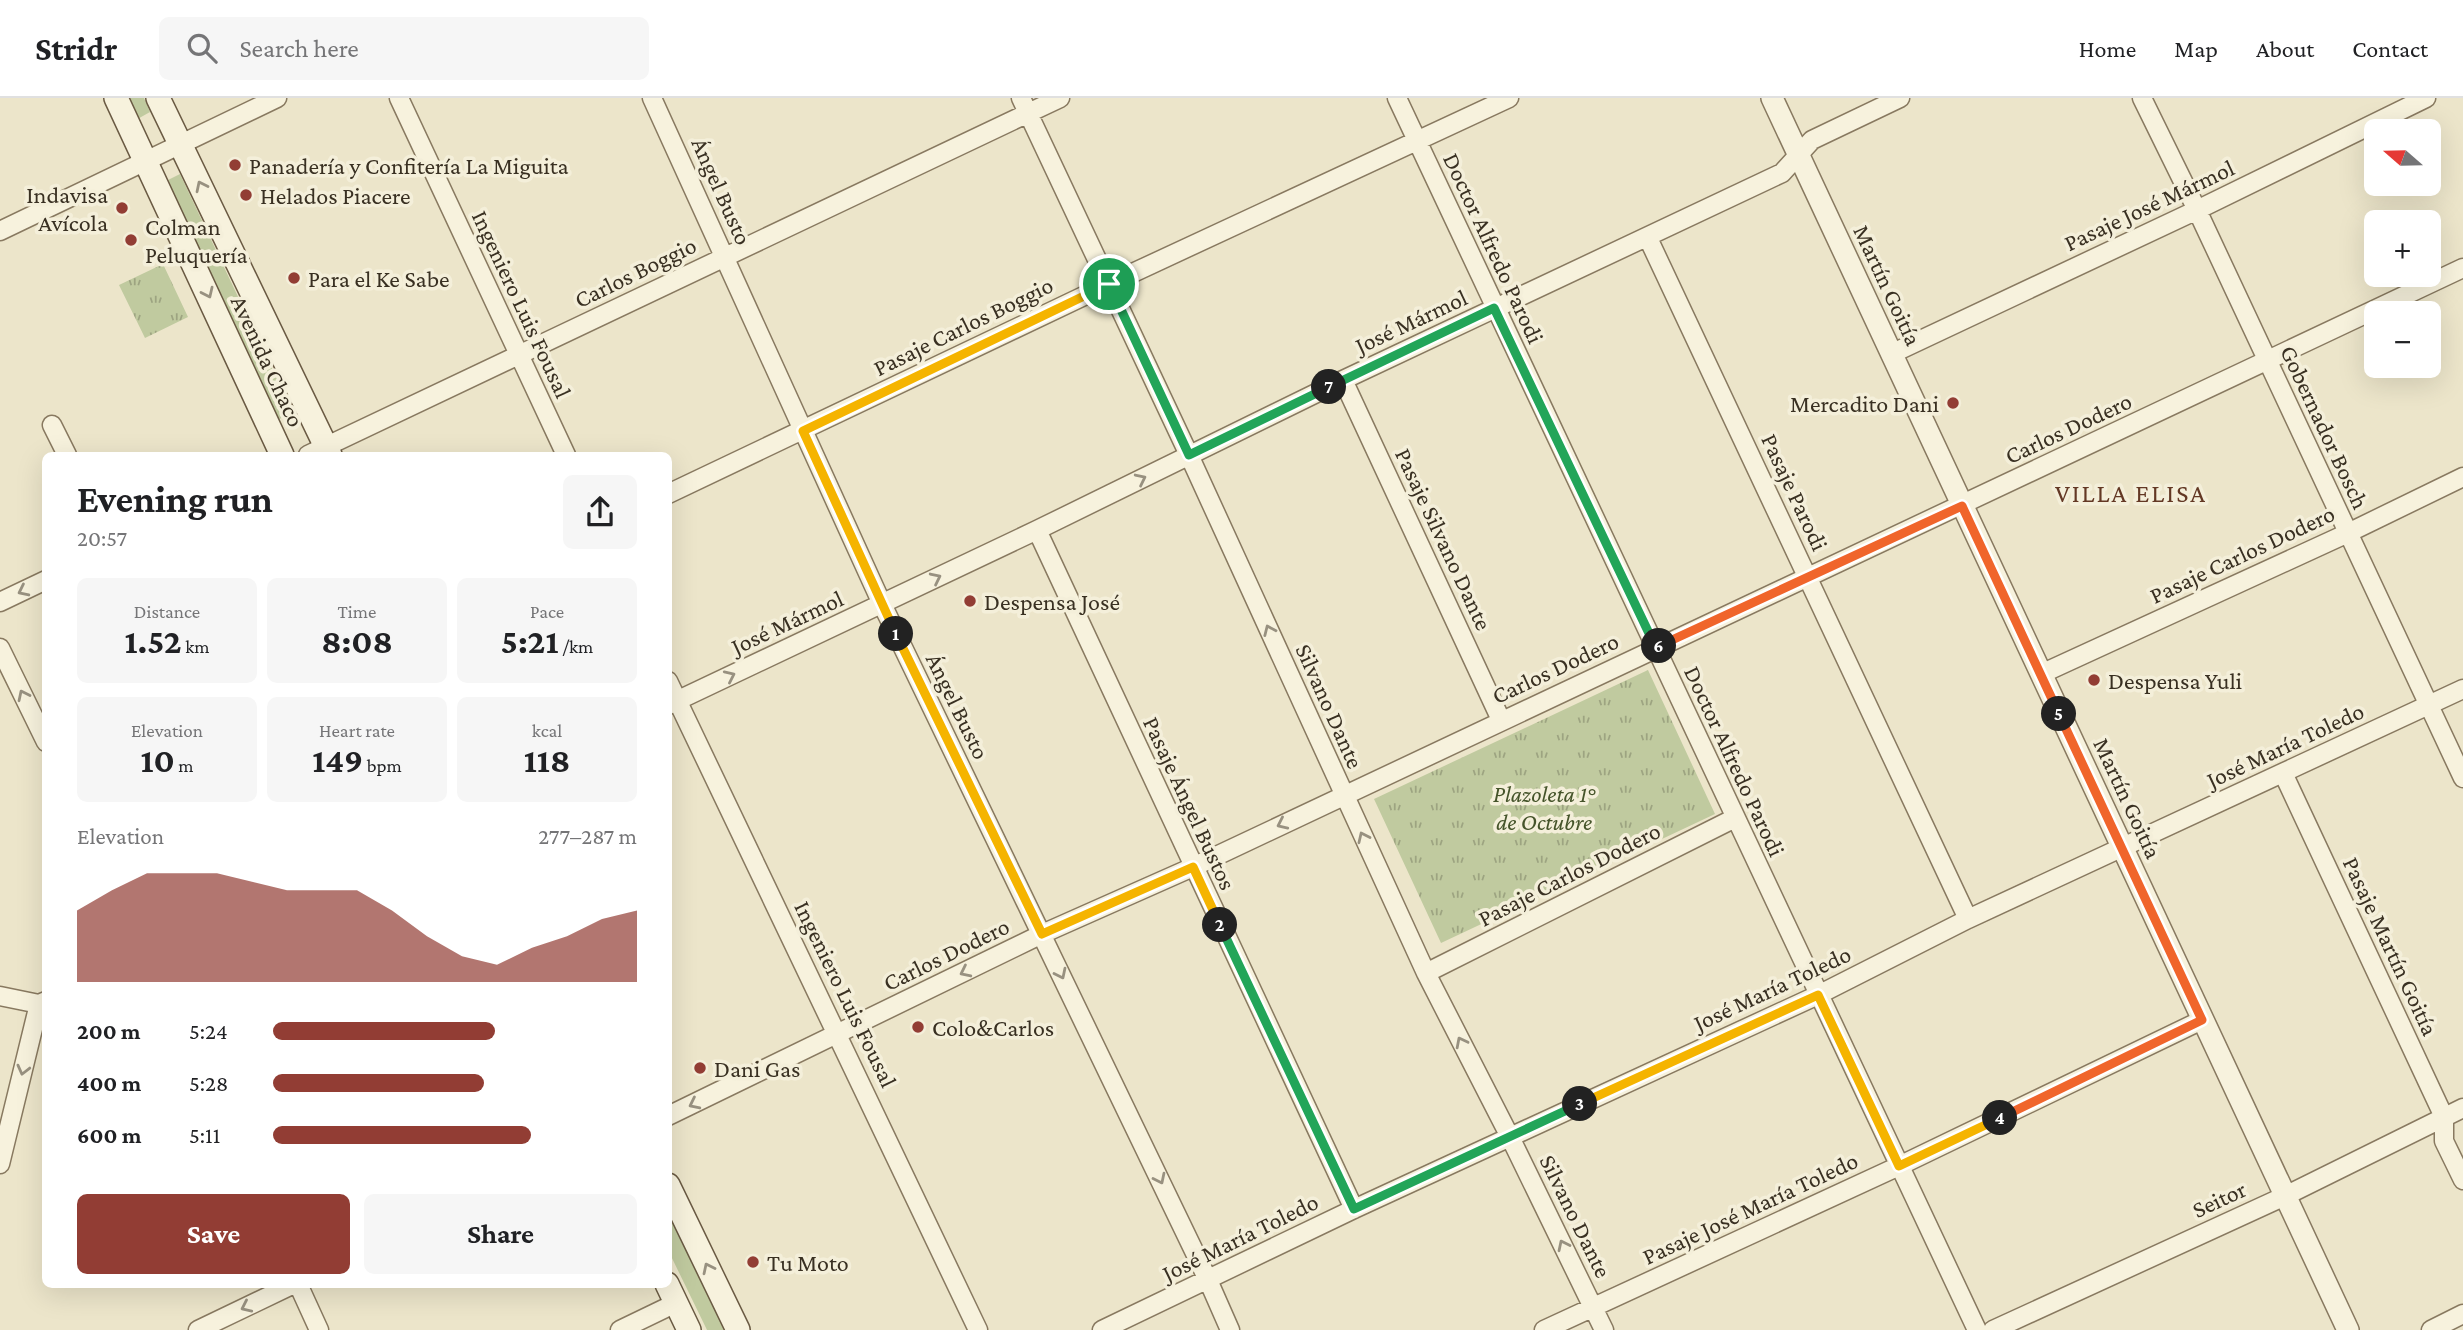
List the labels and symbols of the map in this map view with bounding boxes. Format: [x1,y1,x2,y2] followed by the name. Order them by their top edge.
[2364,119,2441,196] north arrow
[686,133,758,249] street label: Ángel Busto
[1438,149,1550,347] street label: Doctor Alfredo Parodi
[249,152,569,179] place label: Panadería y Confitería La Miguita
[2060,154,2238,256] street label: Pasaje José Mármol
[227,157,243,173] marker: Panadería y Confitería La Miguita
[26,181,108,236] place label: Indavisa Avícola
[195,181,209,193] one-way arrow
[260,182,411,209] place label: Helados Piacere
[238,187,254,203] marker: Helados Piacere
[114,200,130,216] marker: Indavisa Avícola
[467,206,577,402] street label: Ingeniero Luis Fousal
[145,213,248,268] place label: Colman Peluquería
[1848,220,1928,350] street label: Martín Goitía
[570,231,700,313] street label: Carlos Boggio
[123,232,139,248] marker: Colman Peluquería
[1079,254,1139,314] pin
[308,265,450,292] place label: Para el Ke Sabe
[286,270,302,286] marker: Para el Ke Sabe
[869,271,1057,381] street label: Pasaje Carlos Boggio
[1349,283,1471,360] street label: José Mármol
[199,286,213,298] one-way arrow
[226,291,310,431] street label: Avenida Chaco
[2275,341,2375,513] street label: Gobernador Bosch
[1312,370,1346,404] pin: 7
[2000,387,2136,469] street label: Carlos Dodero
[1790,390,1939,417] place label: Mercadito Dani
[1945,395,1961,411] marker: Mercadito Dani
[1756,429,1834,555] street label: Pasaje Parodi
[1390,444,1498,634] street label: Pasaje Silvano Dante
[1134,473,1146,487] one-way arrow
[2055,479,2207,508] district label: VILLA ELISA
[2145,499,2339,609] street label: Pasaje Carlos Dodero
[929,573,941,587] one-way arrow
[18,583,30,597] one-way arrow
[725,584,847,661] street label: José Mármol
[984,588,1120,615] place label: Despensa José
[962,593,978,609] marker: Despensa José
[878,616,914,652] pin: 1
[1263,625,1277,637] one-way arrow
[1487,627,1623,709] street label: Carlos Dodero
[1642,628,1676,664] pin: 6
[1291,640,1369,772] street label: Silvano Dante
[921,649,995,763] street label: Ángel Busto
[1679,662,1791,860] street label: Doctor Alfredo Parodi
[2108,667,2242,694] place label: Despensa Yuli
[723,670,735,684] one-way arrow
[2086,672,2102,688] marker: Despensa Yuli
[17,690,31,702] one-way arrow
[2042,696,2076,732] pin: 5
[2200,697,2368,794] street label: José María Toledo
[1138,712,1242,894] street label: Pasaje Ángel Bustos
[2088,733,2168,863] street label: Martín Goitía
[1493,780,1596,835] park label: Plazoleta 1° de Octubre
[1277,816,1289,830] one-way arrow
[1473,816,1665,932] street label: Pasaje Carlos Dodero
[1357,832,1371,844] one-way arrow
[2338,852,2444,1040] street label: Pasaje Martín Goitía
[789,896,903,1092] street label: Ingeniero Luis Fousal
[1202,908,1238,942] pin: 2
[879,912,1013,996] street label: Carlos Dodero
[1687,940,1855,1037] street label: José María Toledo
[960,964,972,978] one-way arrow
[1053,967,1067,979] one-way arrow
[932,1014,1054,1041] place label: Colo&Carlos
[910,1019,926,1035] marker: Colo&Carlos
[1456,1037,1470,1049] one-way arrow
[714,1055,800,1082] place label: Dani Gas
[692,1060,708,1076] marker: Dani Gas
[17,1064,31,1076] one-way arrow
[1562,1086,1598,1122] pin: 3
[689,1095,701,1109] one-way arrow
[1982,1100,2018,1136] pin: 4
[1638,1146,1862,1270] street label: Pasaje José María Toledo
[1535,1150,1617,1282] street label: Silvano Dante
[1152,1172,1166,1184] one-way arrow
[2188,1175,2251,1223] street label: Seitor
[1156,1188,1322,1287] street label: José María Toledo
[1558,1240,1572,1252] one-way arrow
[767,1249,849,1276] place label: Tu Moto
[745,1254,761,1270] marker: Tu Moto
[702,1263,716,1275] one-way arrow
[241,1299,253,1313] one-way arrow

